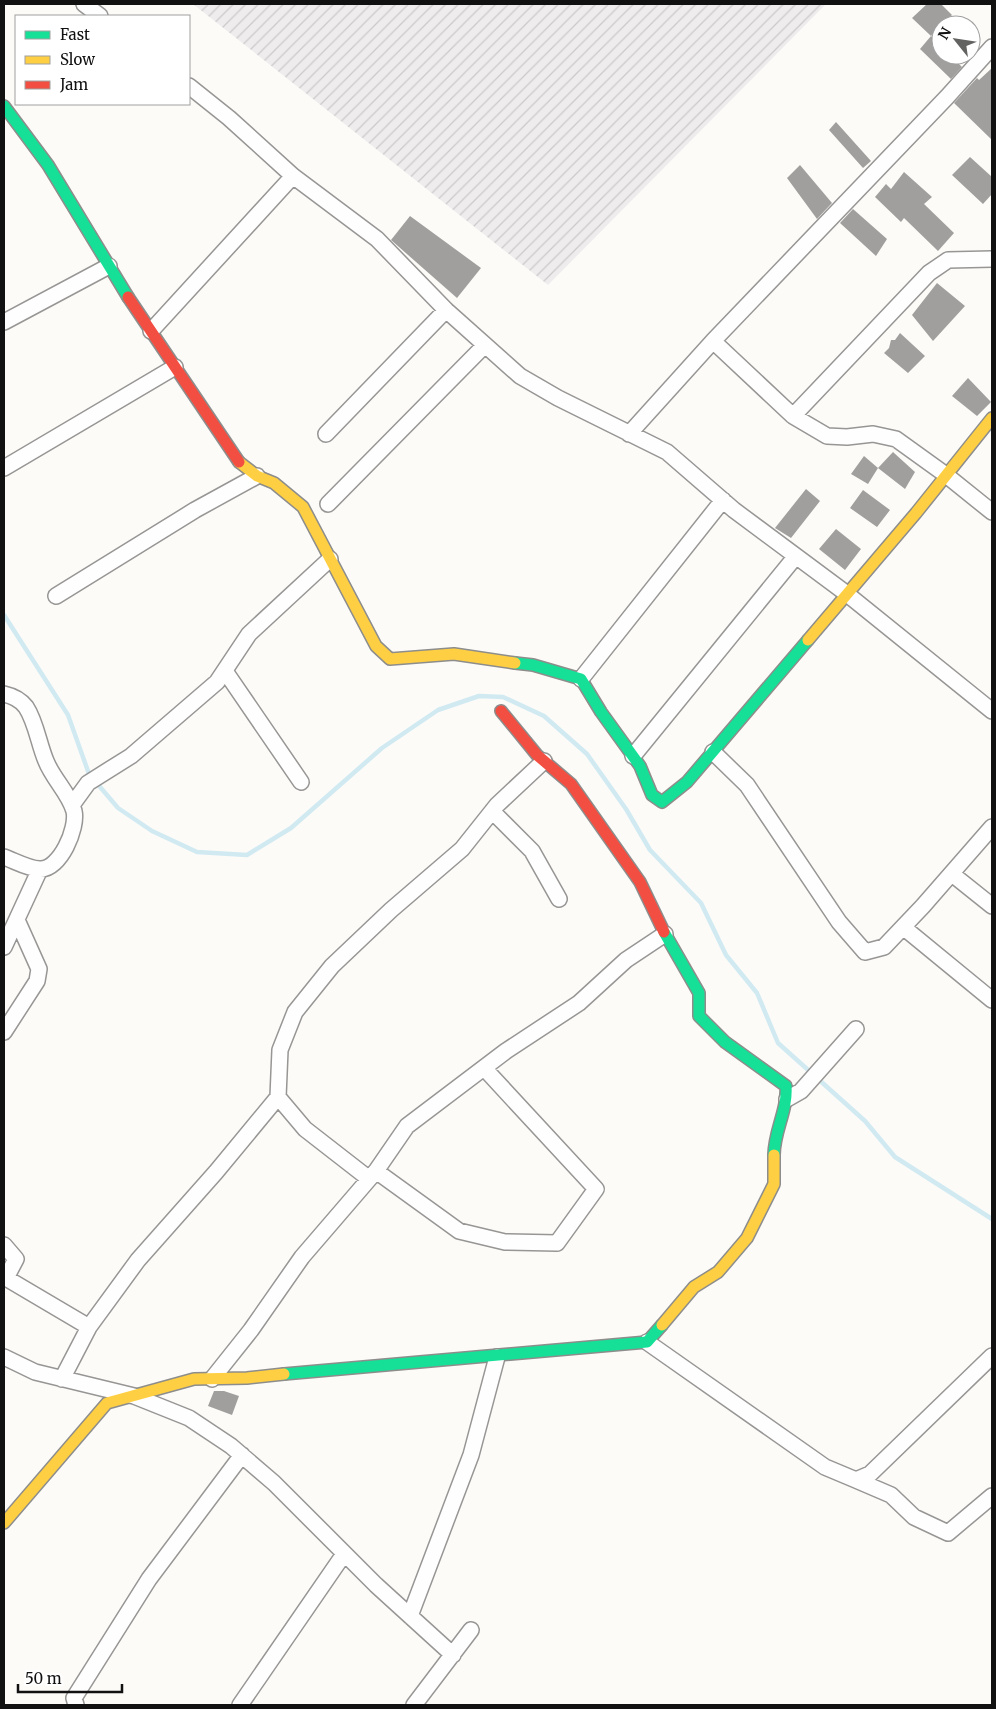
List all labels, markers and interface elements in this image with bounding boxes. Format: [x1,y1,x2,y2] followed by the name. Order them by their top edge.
[15,15,190,105] legend
[931,15,981,65] north arrow
[934,24,955,43] text: N
[60,25,90,44] text: Fast
[60,50,95,69] text: Slow
[59,75,88,94] text: Jam
[18,1662,121,1694] scale bar
[25,1669,62,1688] text: 50 m

